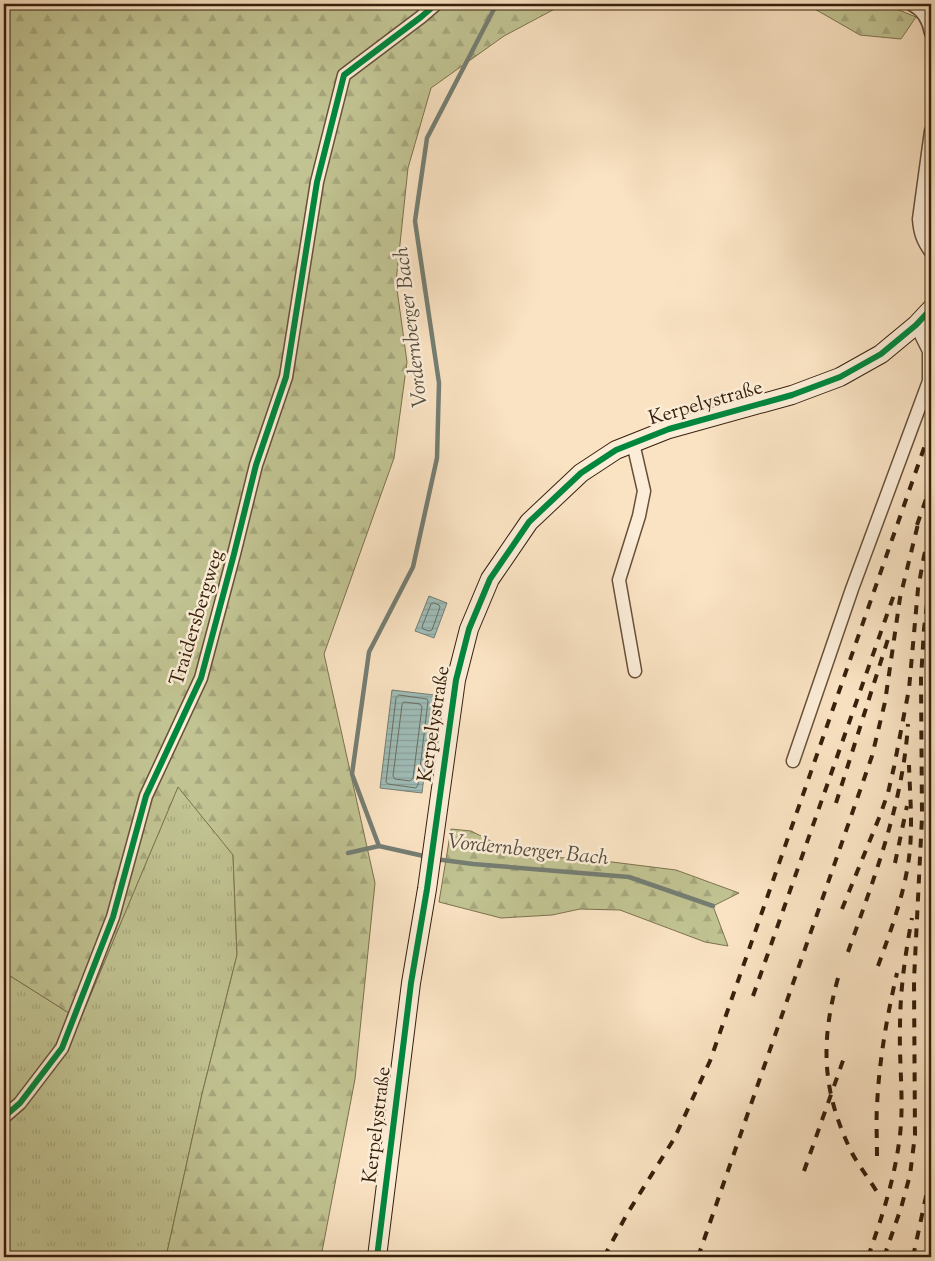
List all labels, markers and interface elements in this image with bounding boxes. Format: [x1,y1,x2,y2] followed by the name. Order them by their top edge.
[387,245,437,409] water label: Vordernberger Bach
[646,374,766,434] street label: Kerpelystraße
[163,546,233,690] street label: Traidersbergweg
[411,664,459,784] street label: Kerpelystraße
[446,828,610,874] water label: Vordernberger Bach
[356,1065,400,1185] street label: Kerpelystraße

